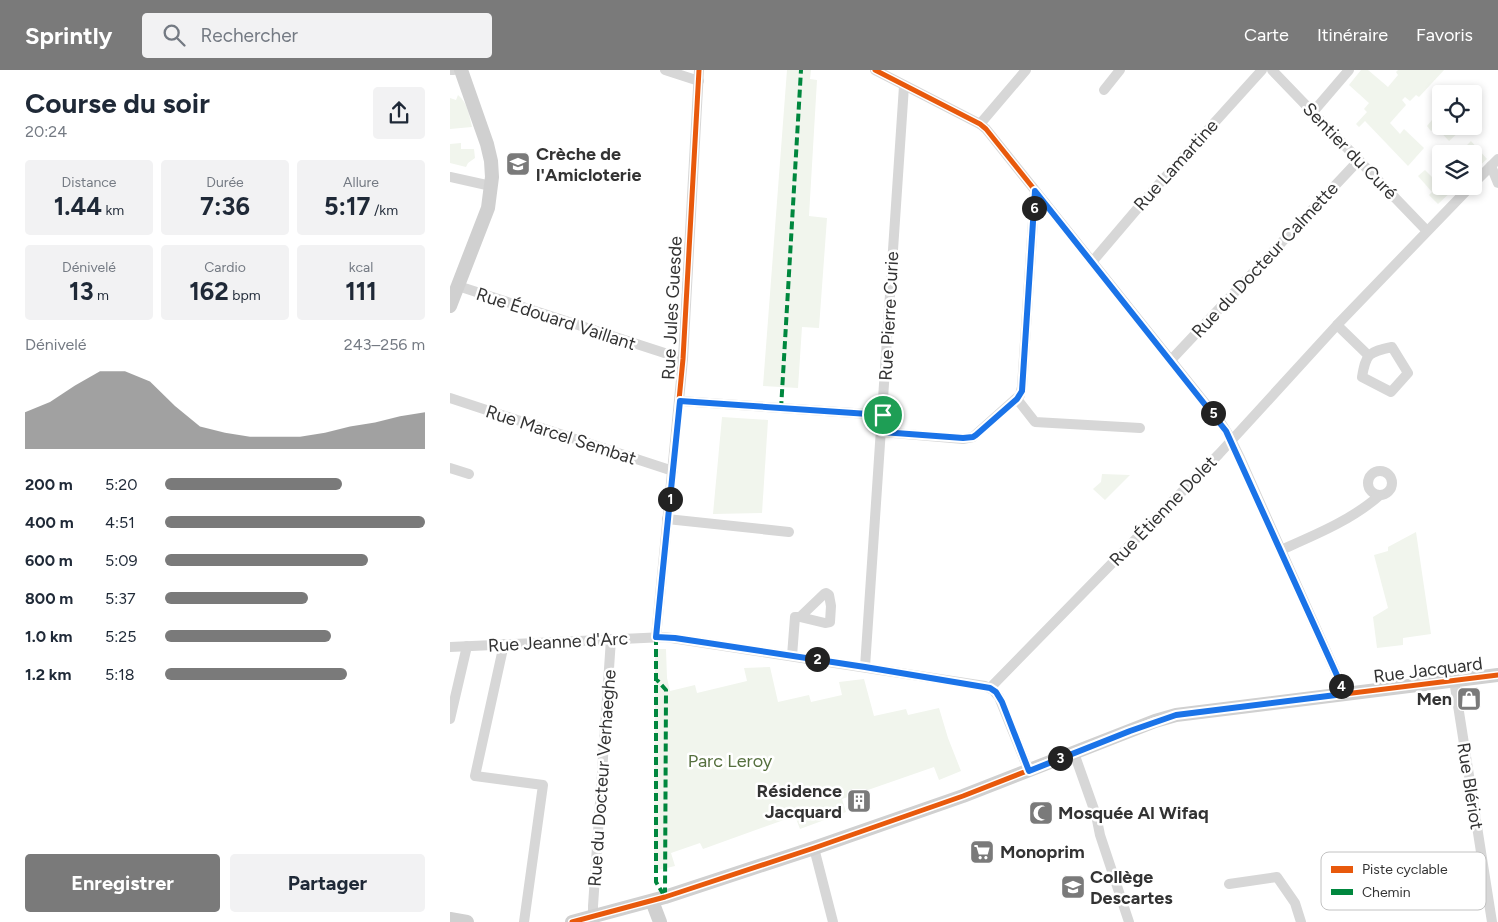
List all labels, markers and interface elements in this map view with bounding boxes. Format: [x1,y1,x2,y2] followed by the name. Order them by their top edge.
[142,13,492,58] search box
[25,21,112,50] text: Sprintly
[160,21,188,49] icon: search
[200,24,298,47] text: Rechercher
[1244,24,1289,46] text: Carte
[1317,24,1388,46] text: Itinéraire
[1416,24,1473,46] text: Favoris
[1432,85,1482,195] map controls
[1432,85,1482,135] button: locate
[25,86,210,120] text: Course du soir
[373,87,425,139] button: share
[1298,98,1402,204] street label: Sentier du Curé
[1129,115,1223,215] street label: Rue Lamartine
[25,122,67,141] text: 20:24
[536,143,641,186] place label: Crèche de l'Amicloterie
[1432,145,1482,195] button: layers
[505,151,531,177] school or university icon: Crèche de l'Amicloterie
[62,174,116,191] text: Distance
[206,174,244,191] text: Durée
[343,174,379,191] text: Allure
[1187,177,1343,342] street label: Rue du Docteur Calmette
[54,191,102,221] text: 1.44
[200,191,250,221] text: 7:36
[324,191,370,221] text: 5:17
[1022,196,1046,220] pin: 6
[1030,200,1039,217] text: 6
[102,202,124,219] text: km
[370,202,398,219] text: /km
[657,235,687,380] street label: Rue Jules Guesde
[875,251,903,381] street label: Rue Pierre Curie
[62,259,116,276] text: Dénivelé
[204,259,246,276] text: Cardio
[349,259,373,276] text: kcal
[69,276,94,306] text: 13
[189,276,229,306] text: 162
[345,276,377,306] text: 111
[473,283,639,355] street label: Rue Édouard Vaillant
[94,287,109,304] text: m
[229,287,261,304] text: bpm
[25,335,87,354] text: Dénivelé
[344,335,425,354] text: 243–256 m
[862,394,904,436] pin
[483,400,639,470] street label: Rue Marcel Sembat
[1200,400,1226,426] pin: 5
[869,401,897,429] icon: arrive
[1209,405,1218,422] text: 5
[1105,451,1221,571] street label: Rue Étienne Dolet
[25,475,73,494] text: 200 m
[105,475,137,494] text: 5:20
[658,486,682,512] pin: 1
[668,491,673,508] text: 1
[25,513,74,532] text: 400 m
[105,513,135,532] text: 4:51
[25,551,73,570] text: 600 m
[105,551,138,570] text: 5:09
[25,589,73,608] text: 800 m
[105,589,136,608] text: 5:37
[25,627,72,646] text: 1.0 km
[105,627,136,646] text: 5:25
[487,627,629,657] street label: Rue Jeanne d'Arc
[804,646,830,672] pin: 2
[813,651,822,668] text: 2
[1372,652,1484,688] street label: Rue Jacquard
[25,665,71,684] text: 1.2 km
[105,665,135,684] text: 5:18
[583,669,621,887] street label: Rue du Docteur Verhaeghe
[1328,674,1354,698] pin: 4
[1337,678,1346,695] text: 4
[1456,686,1482,712] shop icon: Men
[1416,688,1452,710] place label: Men
[1452,741,1488,831] street label: Rue Blériot
[1048,746,1072,770] pin: 3
[688,750,773,772] park label: Parc Leroy
[1057,750,1064,767] text: 3
[757,780,842,823] place label: Résidence Jacquard
[846,788,872,814] building icon: Résidence Jacquard
[1028,800,1054,826] mosque icon: Mosquée Al Wifaq
[1058,802,1209,824] place label: Mosquée Al Wifaq
[969,839,995,865] supermarket icon: Monoprim
[1000,841,1085,863] place label: Monoprim
[1321,852,1486,910] legend
[25,854,220,912] button: Enregistrer
[230,854,425,912] button: Partager
[1362,861,1448,878] text: Piste cyclable
[1090,866,1173,909] place label: Collège Descartes
[1060,874,1086,900] school or university icon: Collège Descartes
[1362,884,1411,901] text: Chemin

